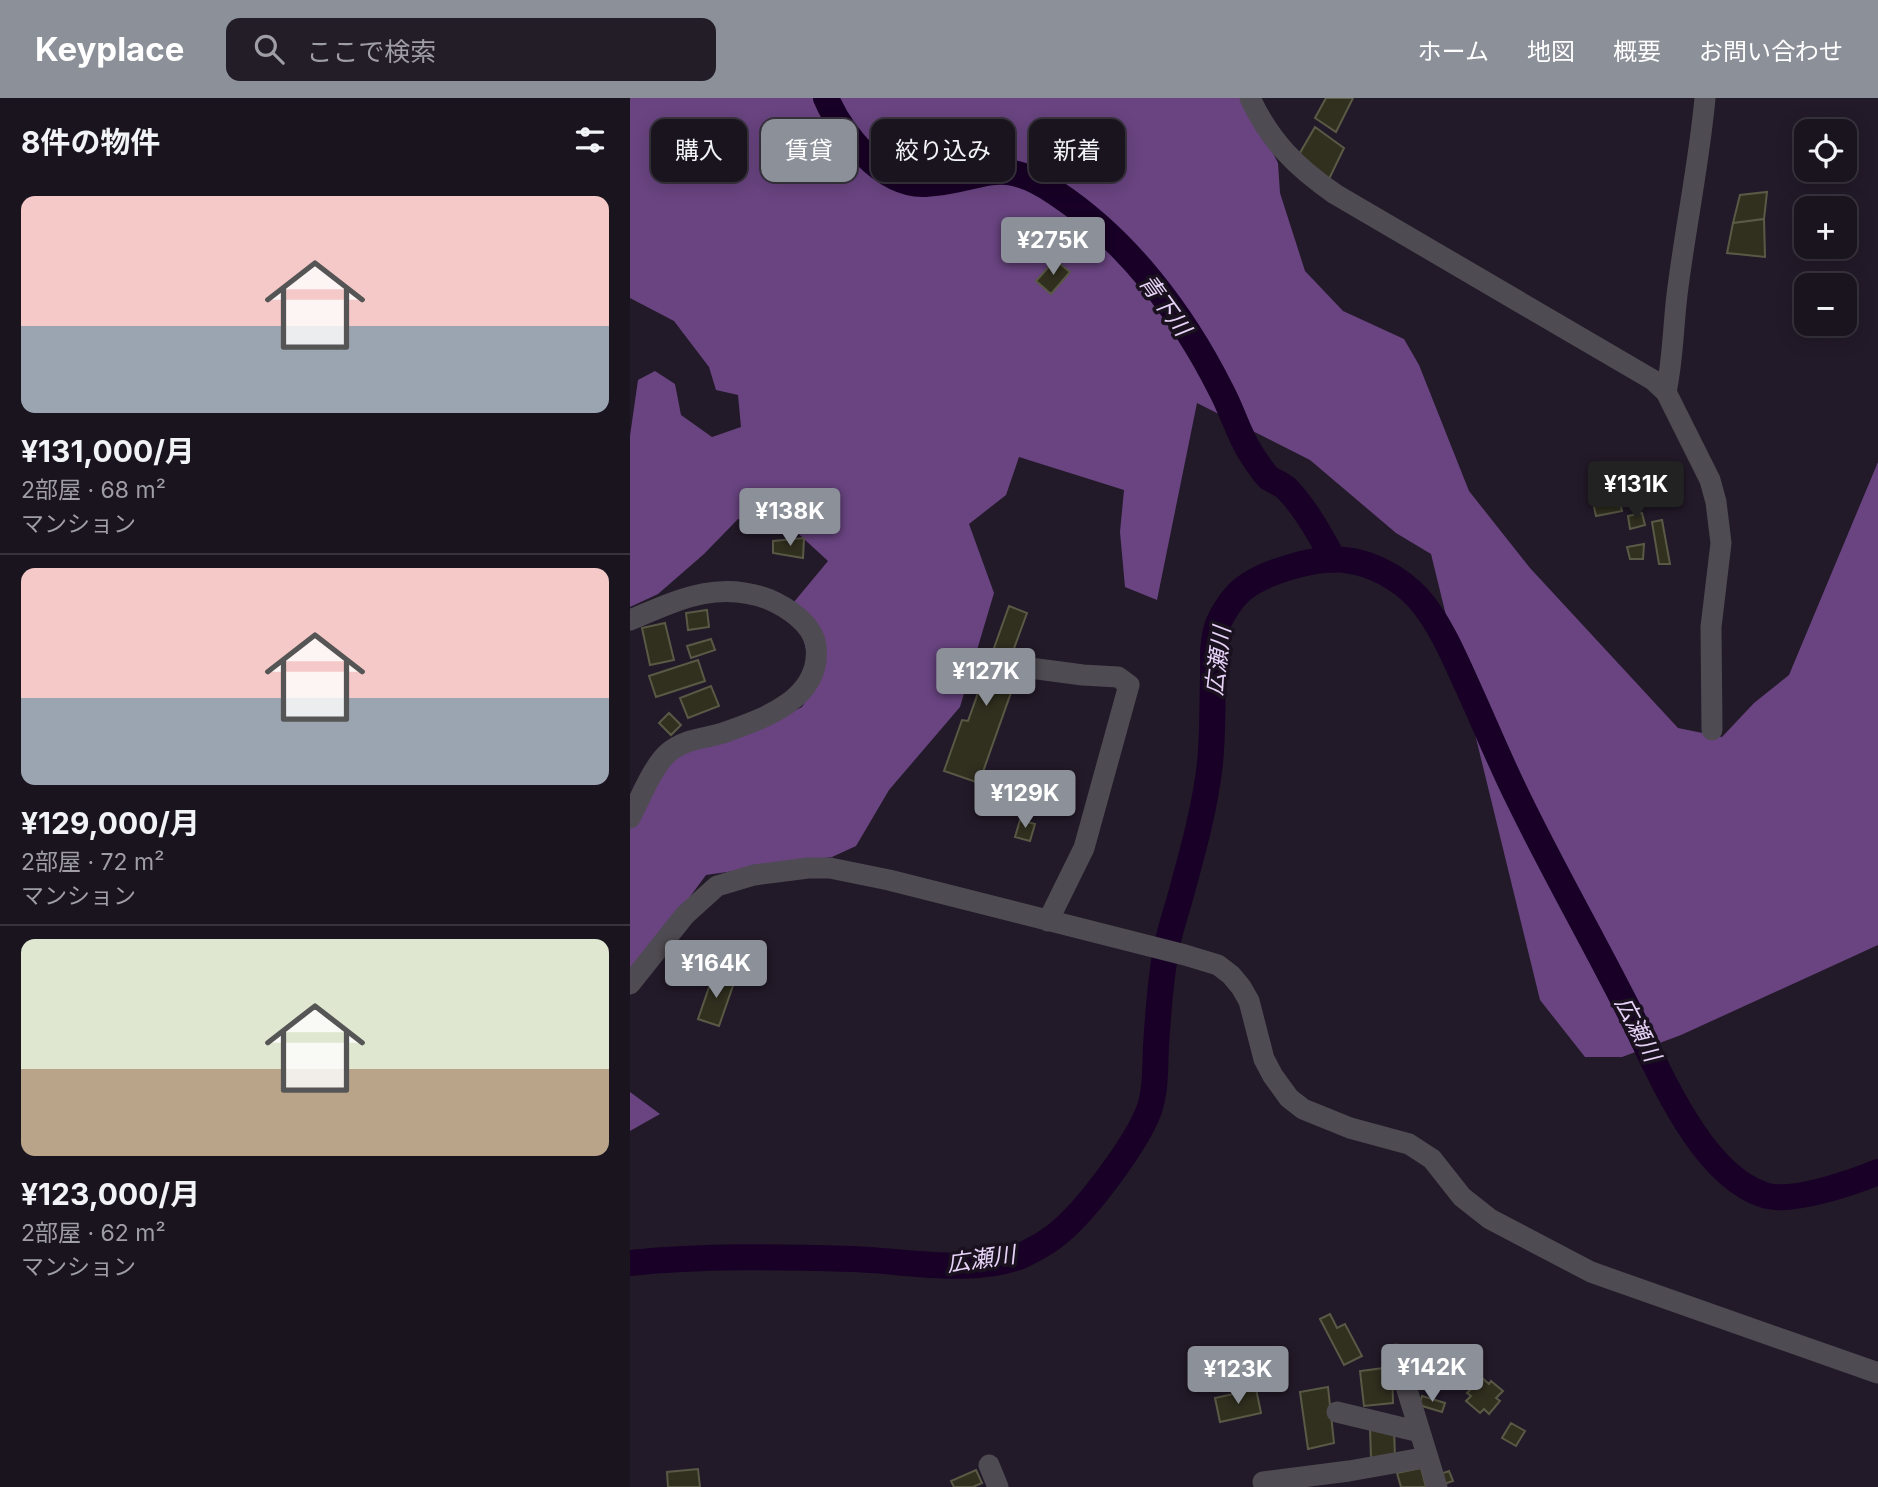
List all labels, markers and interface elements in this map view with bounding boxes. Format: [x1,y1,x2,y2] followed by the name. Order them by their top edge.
[226,18,716,81] search box
[35,29,184,69] text: Keyplace
[250,30,288,68] icon: search
[306,36,436,67] text: ここで検索
[1418,37,1489,66] text: ホーム
[1527,37,1575,66] text: 地図
[1613,37,1661,66] text: 概要
[1699,37,1843,66] text: お問い合わせ
[651,119,747,182] chip: 購入
[761,119,857,182] chip: 賃貸
[871,119,1015,182] chip: 絞り込み
[1029,119,1125,182] chip: 新着
[1794,119,1857,336] map controls
[1794,119,1857,182] button: locate
[571,121,609,159] icon: filters
[21,124,161,160] text: 8件の物件
[1794,196,1857,259] button: +
[1004,218,1102,277] pin: ¥275K
[1017,226,1089,254] text: ¥275K
[252,242,378,368] icon: home
[1133,269,1198,344] water label: 青下川
[1794,273,1857,336] button: −
[21,433,195,469] text: ¥131,000/月
[1587,462,1685,521] pin: ¥131K
[1604,470,1668,498] text: ¥131K
[21,476,166,504] text: 2部屋 · 68 m²
[741,489,839,548] pin: ¥138K
[755,497,825,525] text: ¥138K
[21,510,136,538] text: マンション
[252,614,378,740] icon: home
[1200,622,1236,697] water label: 広瀬川
[937,648,1035,708] pin: ¥127K
[952,657,1020,685] text: ¥127K
[976,770,1074,830] pin: ¥129K
[991,779,1060,807] text: ¥129K
[21,805,200,841] text: ¥129,000/月
[21,848,164,876] text: 2部屋 · 72 m²
[21,882,136,910] text: マンション
[667,940,765,1000] pin: ¥164K
[681,949,751,977] text: ¥164K
[252,985,378,1111] icon: home
[1609,992,1668,1069] water label: 広瀬川
[21,1176,200,1212] text: ¥123,000/月
[21,1219,166,1247] text: 2部屋 · 62 m²
[945,1240,1020,1278] water label: 広瀬川
[21,1253,136,1281] text: マンション
[1383,1344,1481,1404] pin: ¥142K
[1189,1346,1287,1406] pin: ¥123K
[1397,1353,1467,1381] text: ¥142K
[1204,1355,1272,1383] text: ¥123K

